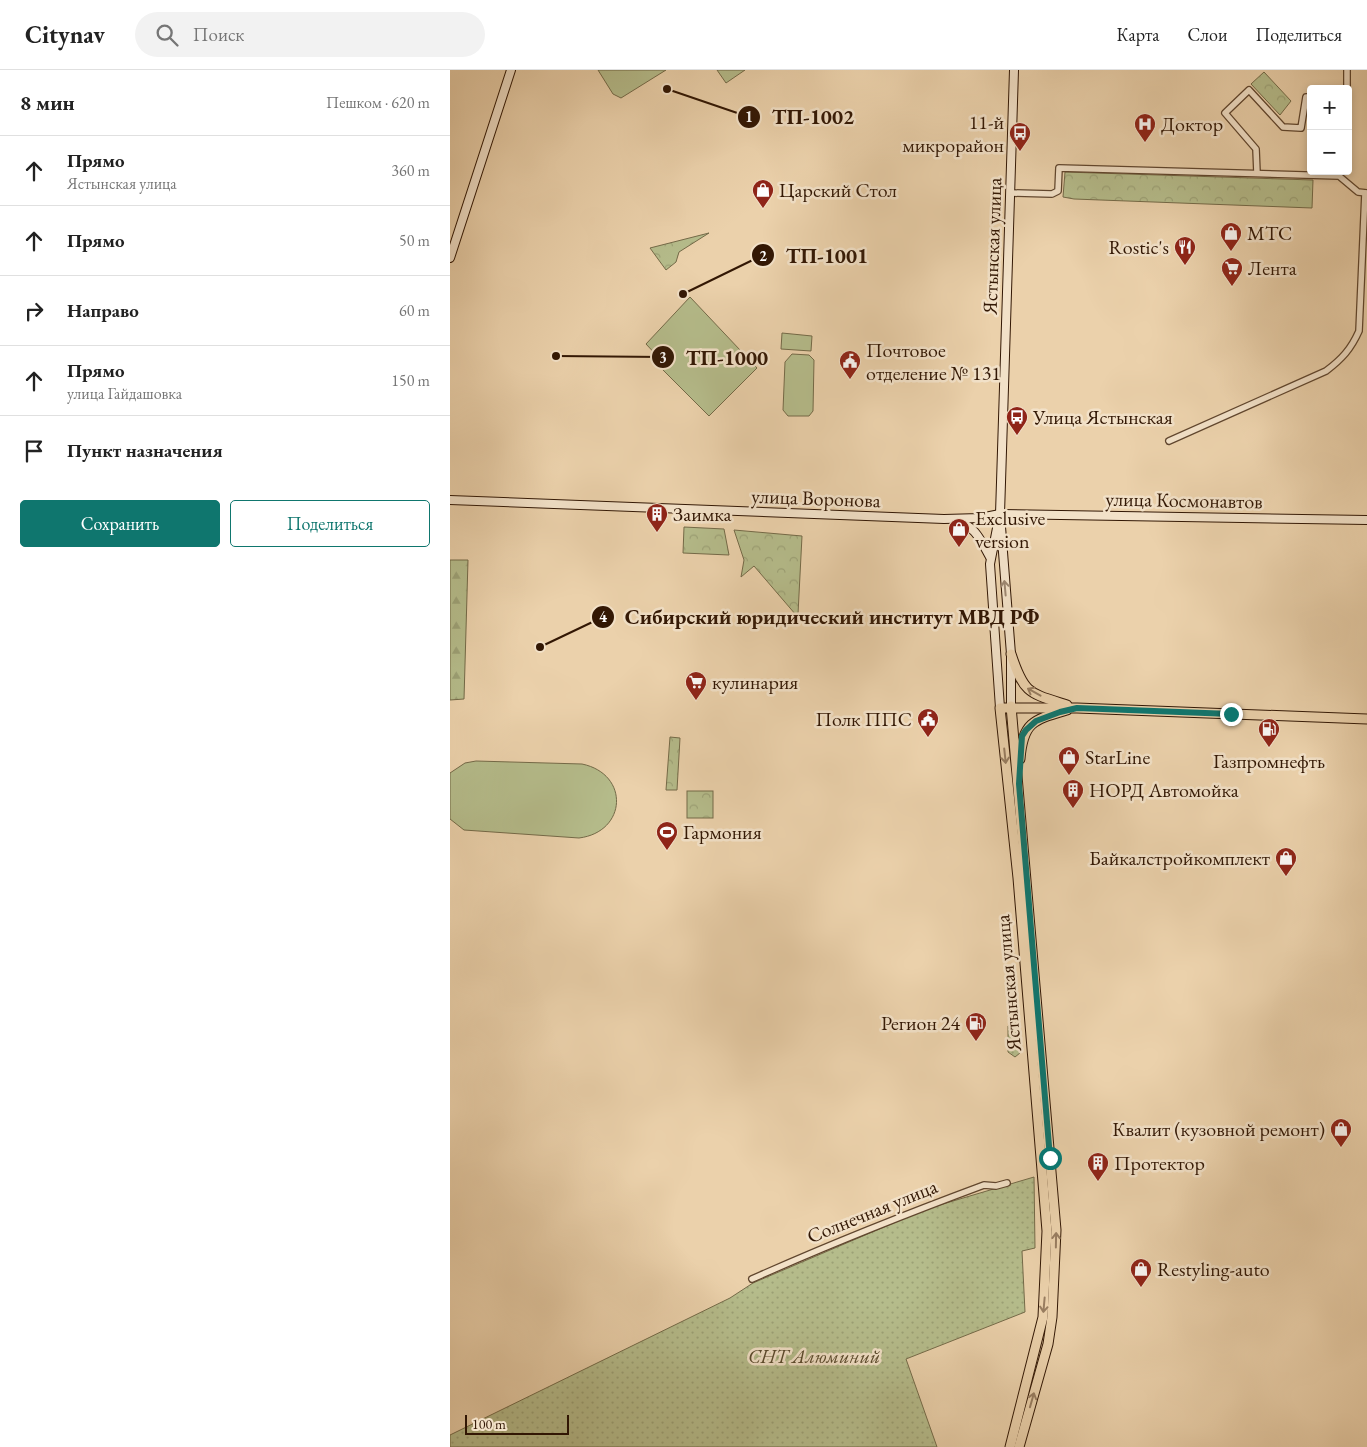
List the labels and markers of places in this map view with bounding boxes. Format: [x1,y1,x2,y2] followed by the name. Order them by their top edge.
[736,99,864,135] callout: ТП-1002
[902,109,1004,158] place label: 11-й микрорайон
[1161,111,1223,137] place label: Доктор
[1133,112,1157,143] hospital icon: Доктор
[1008,121,1032,152] bus stop icon: 11-й микрорайон
[779,177,897,203] place label: Царский Стол
[751,178,775,209] shop icon: Царский Стол
[1247,220,1292,246] place label: МТС
[1219,221,1243,252] shop icon: МТС
[1109,234,1169,260] place label: Rostic's
[1173,235,1197,266] restaurant icon: Rostic's
[751,237,878,273] callout: ТП-1001
[1248,255,1297,281] place label: Лента
[1220,256,1244,287] supermarket icon: Лента
[866,337,1001,386] place label: Почтовое отделение № 131
[651,339,778,375] callout: ТП-1000
[838,349,862,380] public building icon: Почтовое отделение № 131
[1032,404,1173,430] place label: Улица Ястынская
[1005,405,1029,436] bus stop icon: Улица Ястынская
[673,501,731,527] place label: Заимка
[645,502,669,533] building icon: Заимка
[975,505,1045,554] place label: Exclusive version
[947,517,971,548] shop icon: Exclusive version
[590,599,1050,635] callout: Сибирский юридический институт МВД РФ
[712,669,798,695] place label: кулинария
[684,670,708,701] supermarket icon: кулинария
[816,706,912,732] place label: Полк ППС
[916,707,940,738] public building icon: Полк ППС
[1257,717,1281,748] fuel station icon: Газпромнефть
[1085,744,1150,770] place label: StarLine
[1057,745,1081,776] shop icon: StarLine
[1213,748,1325,774] place label: Газпромнефть
[1089,777,1239,803] place label: НОРД Автомойка
[1061,778,1085,809] building icon: НОРД Автомойка
[683,819,762,845] place label: Гармония
[655,820,679,851] sports icon: Гармония
[1089,845,1270,871] place label: Байкалстройкомплект
[1274,846,1298,877] shop icon: Байкалстройкомплект
[881,1010,960,1036] place label: Регион 24
[964,1011,988,1042] fuel station icon: Регион 24
[1112,1116,1325,1142] place label: Квалит (кузовной ремонт)
[1329,1117,1353,1148] shop icon: Квалит (кузовной ремонт)
[1114,1150,1205,1176] place label: Протектор
[1086,1151,1110,1182] building icon: Протектор
[1157,1256,1270,1282] place label: Restyling-auto
[1129,1257,1153,1288] shop icon: Restyling-auto

